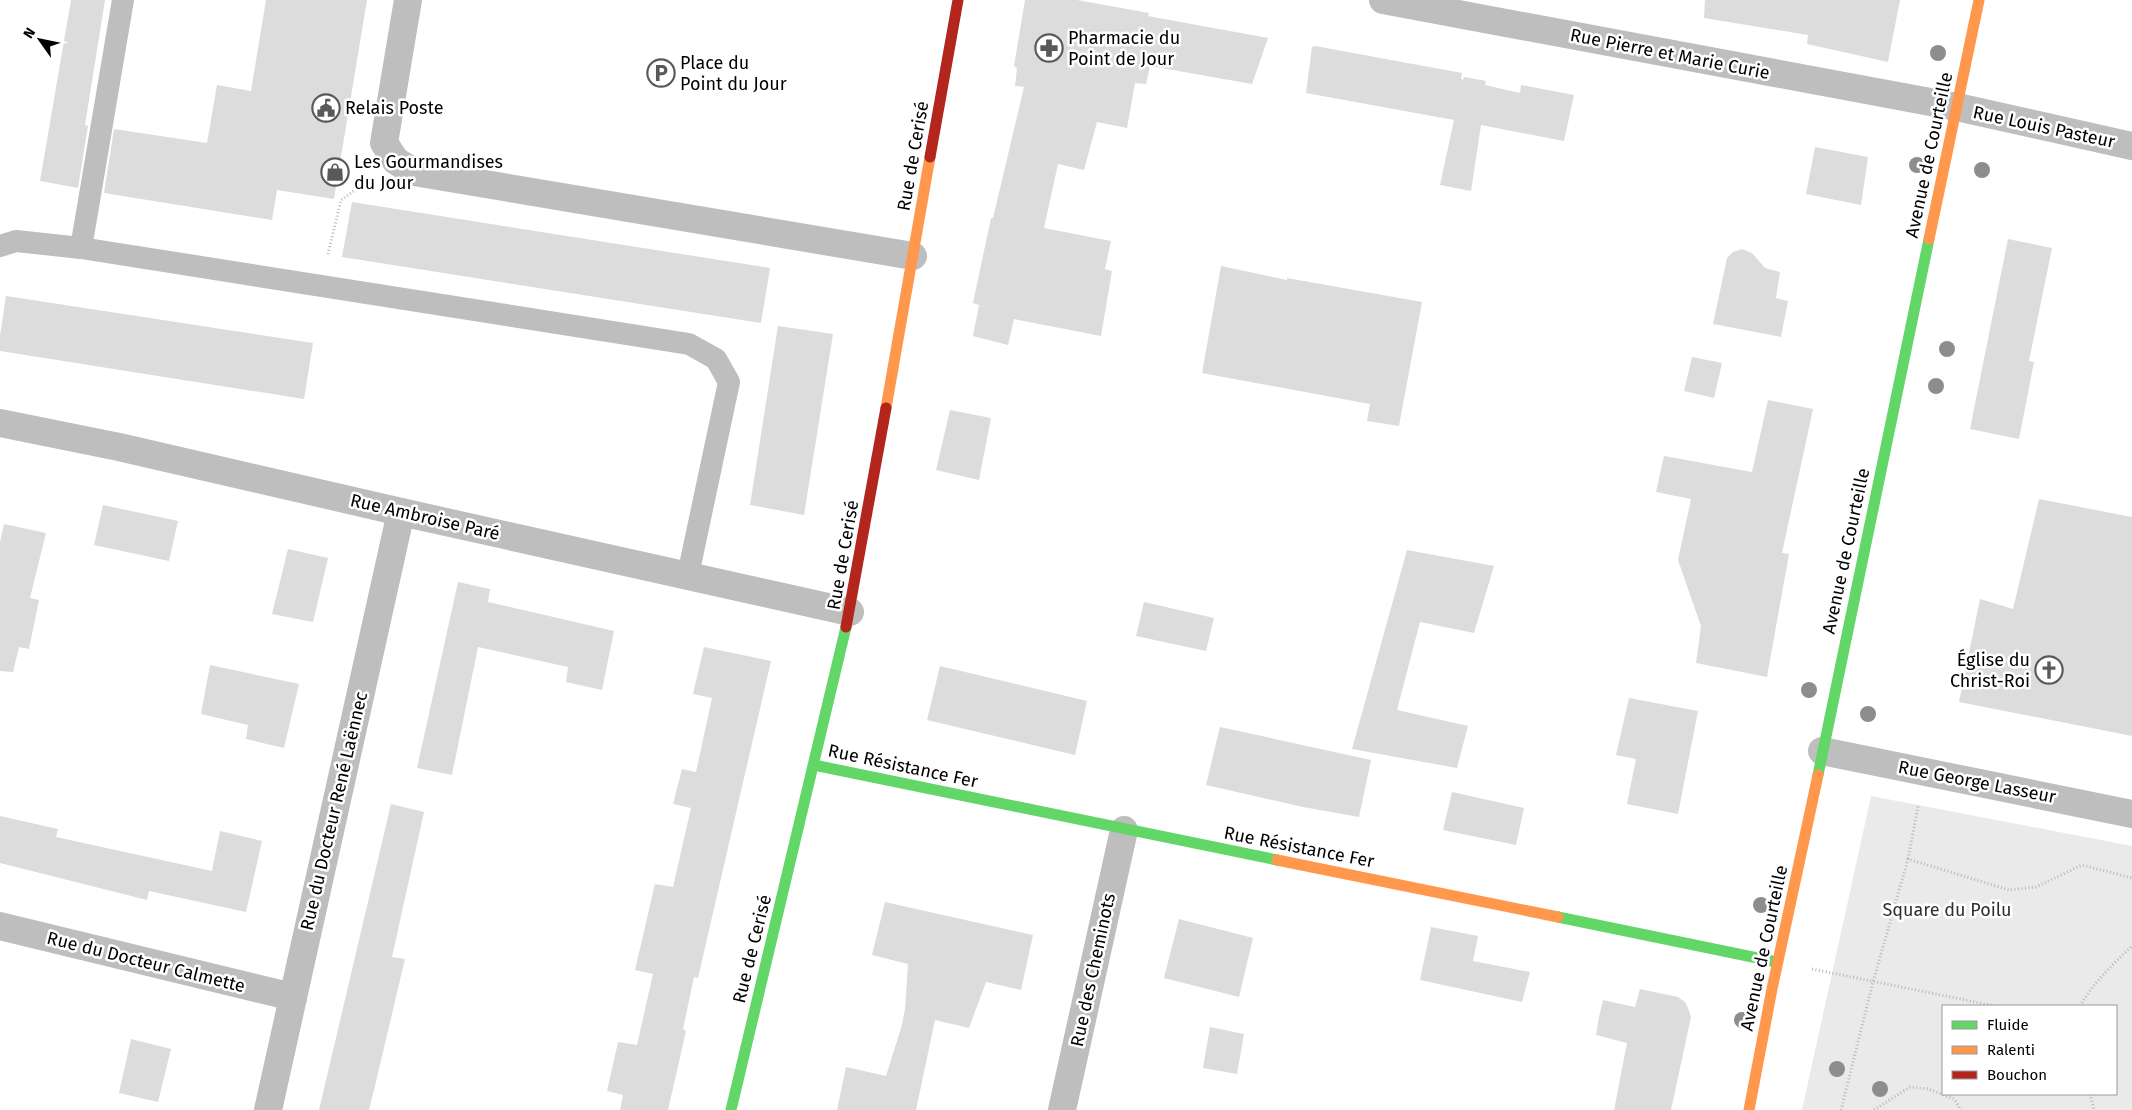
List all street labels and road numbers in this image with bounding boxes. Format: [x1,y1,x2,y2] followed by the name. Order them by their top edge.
[1568,24,1772,84] street label: Rue Pierre et Marie Curie
[1901,70,1957,240] street label: Avenue de Courteille
[893,99,933,213] street label: Rue de Cerisé
[1971,101,2117,153] street label: Rue Louis Pasteur
[1818,466,1874,636] street label: Avenue de Courteille
[348,489,502,545] street label: Rue Ambroise Paré
[823,498,863,612] street label: Rue de Cerisé
[296,689,372,933] street label: Rue du Docteur René Laënnec
[826,739,980,793] street label: Rue Résistance Fer
[1896,756,2058,808] street label: Rue George Lasseur
[1222,822,1376,872] street label: Rue Résistance Fer
[1736,863,1792,1033] street label: Avenue de Courteille
[1066,891,1120,1049] street label: Rue des Cheminots
[728,892,776,1006] street label: Rue de Cerisé
[45,927,247,997] street label: Rue du Docteur Calmette

